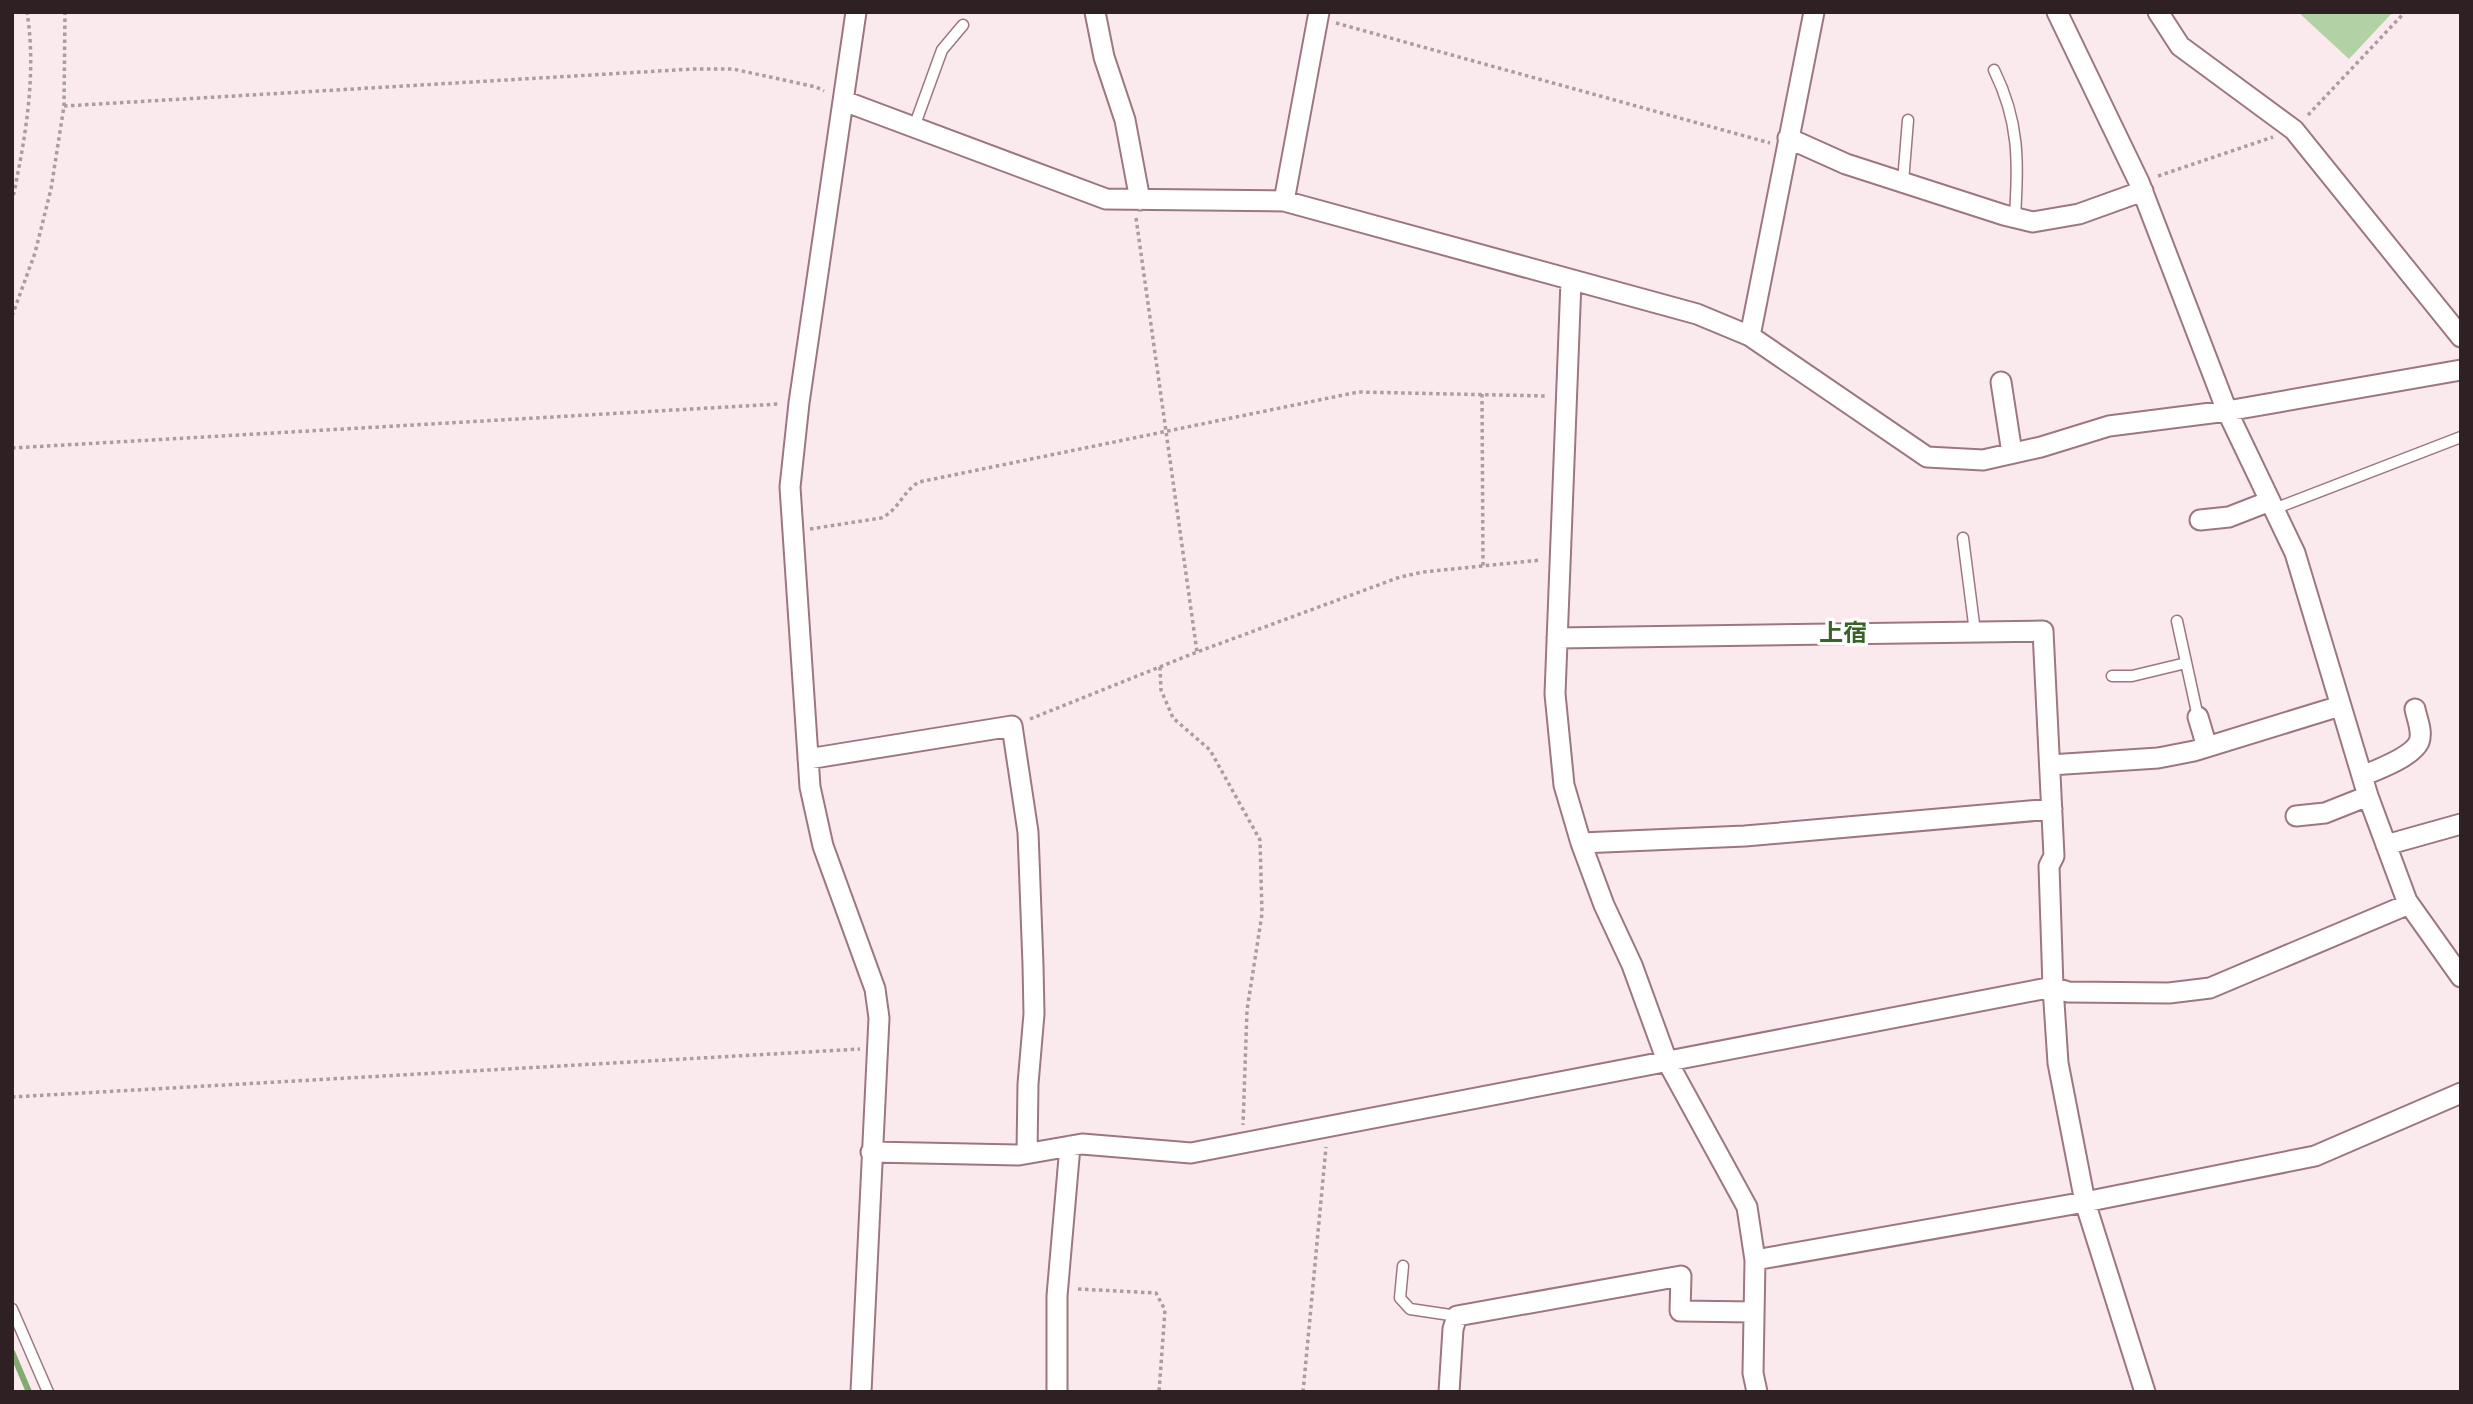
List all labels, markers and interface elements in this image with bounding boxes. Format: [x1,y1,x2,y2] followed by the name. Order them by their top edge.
[1819,619,1867,646] district label: 上宿

